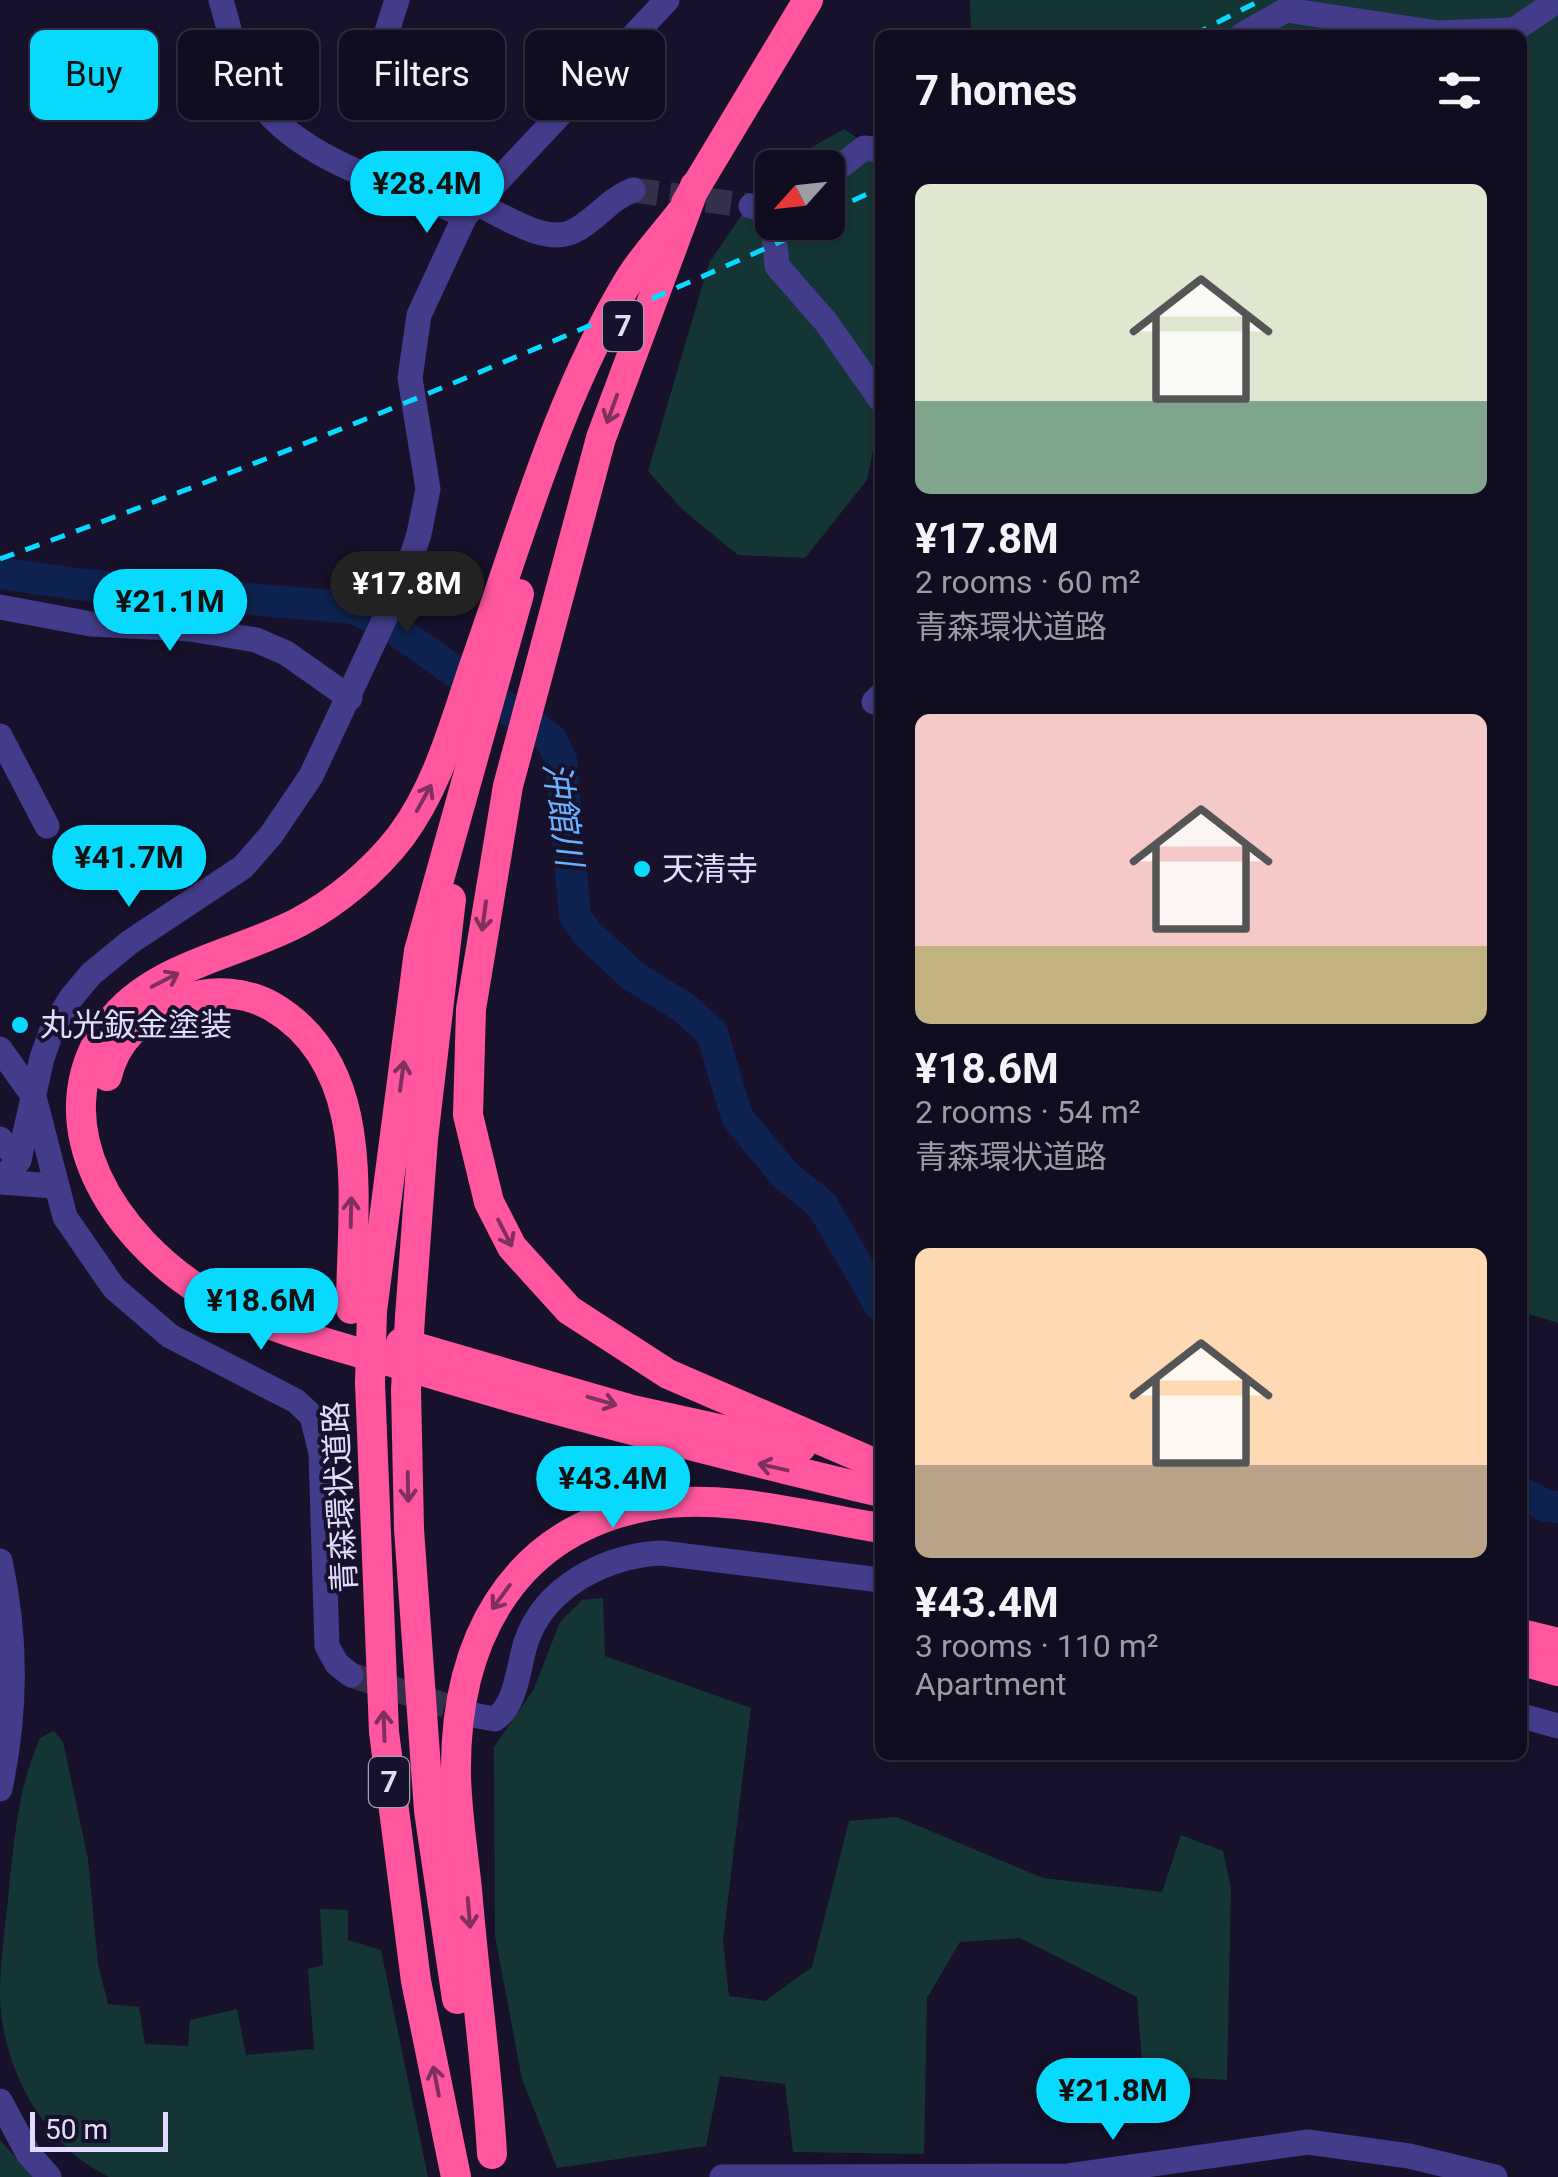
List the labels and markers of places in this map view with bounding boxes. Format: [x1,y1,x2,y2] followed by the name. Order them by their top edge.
[346,151,508,236] pin: ¥28.4M
[326,551,488,636] pin: ¥17.8M
[89,569,251,654] pin: ¥21.1M
[48,825,210,910] pin: ¥41.7M
[662,850,758,888] place label: 天清寺
[631,858,653,880] marker: 天清寺
[40,1006,232,1044] place label: 丸光鈑金塗装
[9,1014,31,1036] marker: 丸光鈑金塗装
[180,1268,342,1353] pin: ¥18.6M
[532,1446,694,1531] pin: ¥43.4M
[1032,2058,1194,2143] pin: ¥21.8M

